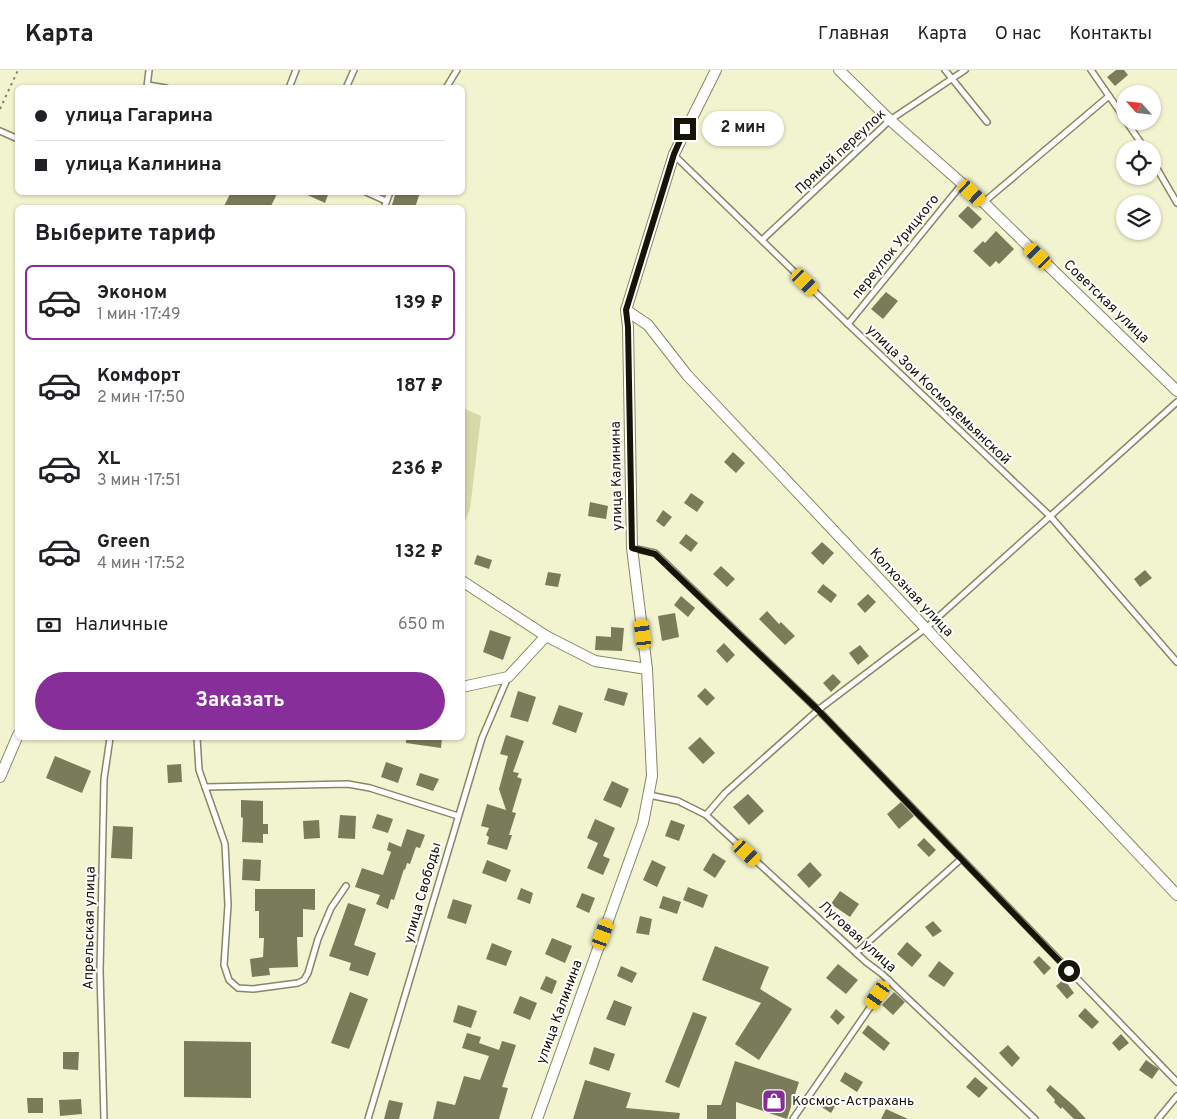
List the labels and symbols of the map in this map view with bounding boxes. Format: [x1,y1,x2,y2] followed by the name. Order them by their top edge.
[1116,85,1161,130] north arrow
[792,106,890,198] street label: Прямой переулок
[702,112,785,146] callout: 2 мин
[674,118,696,140] route end
[955,177,988,209] car
[849,191,944,303] street label: переулок Урицкого
[1021,240,1054,272] car
[1060,257,1152,347] street label: Советская улица
[788,266,821,298] car
[862,322,1014,468] street label: улица Зои Космодемьянской
[608,421,626,531] street label: улица Калинина
[866,545,956,641] street label: Колхозная улица
[633,618,652,650] car
[730,837,763,869] car
[400,840,446,946] street label: улица Свободы
[80,866,100,990] street label: Апрельская улица
[815,898,899,976] street label: Луговая улица
[590,917,615,951] car
[533,958,587,1066] street label: улица Калинина
[1058,960,1080,982] route start
[863,978,892,1012] car
[761,1088,787,1114] shop icon: Космос-Астрахань
[792,1093,914,1110] place label: Космос-Астрахань

